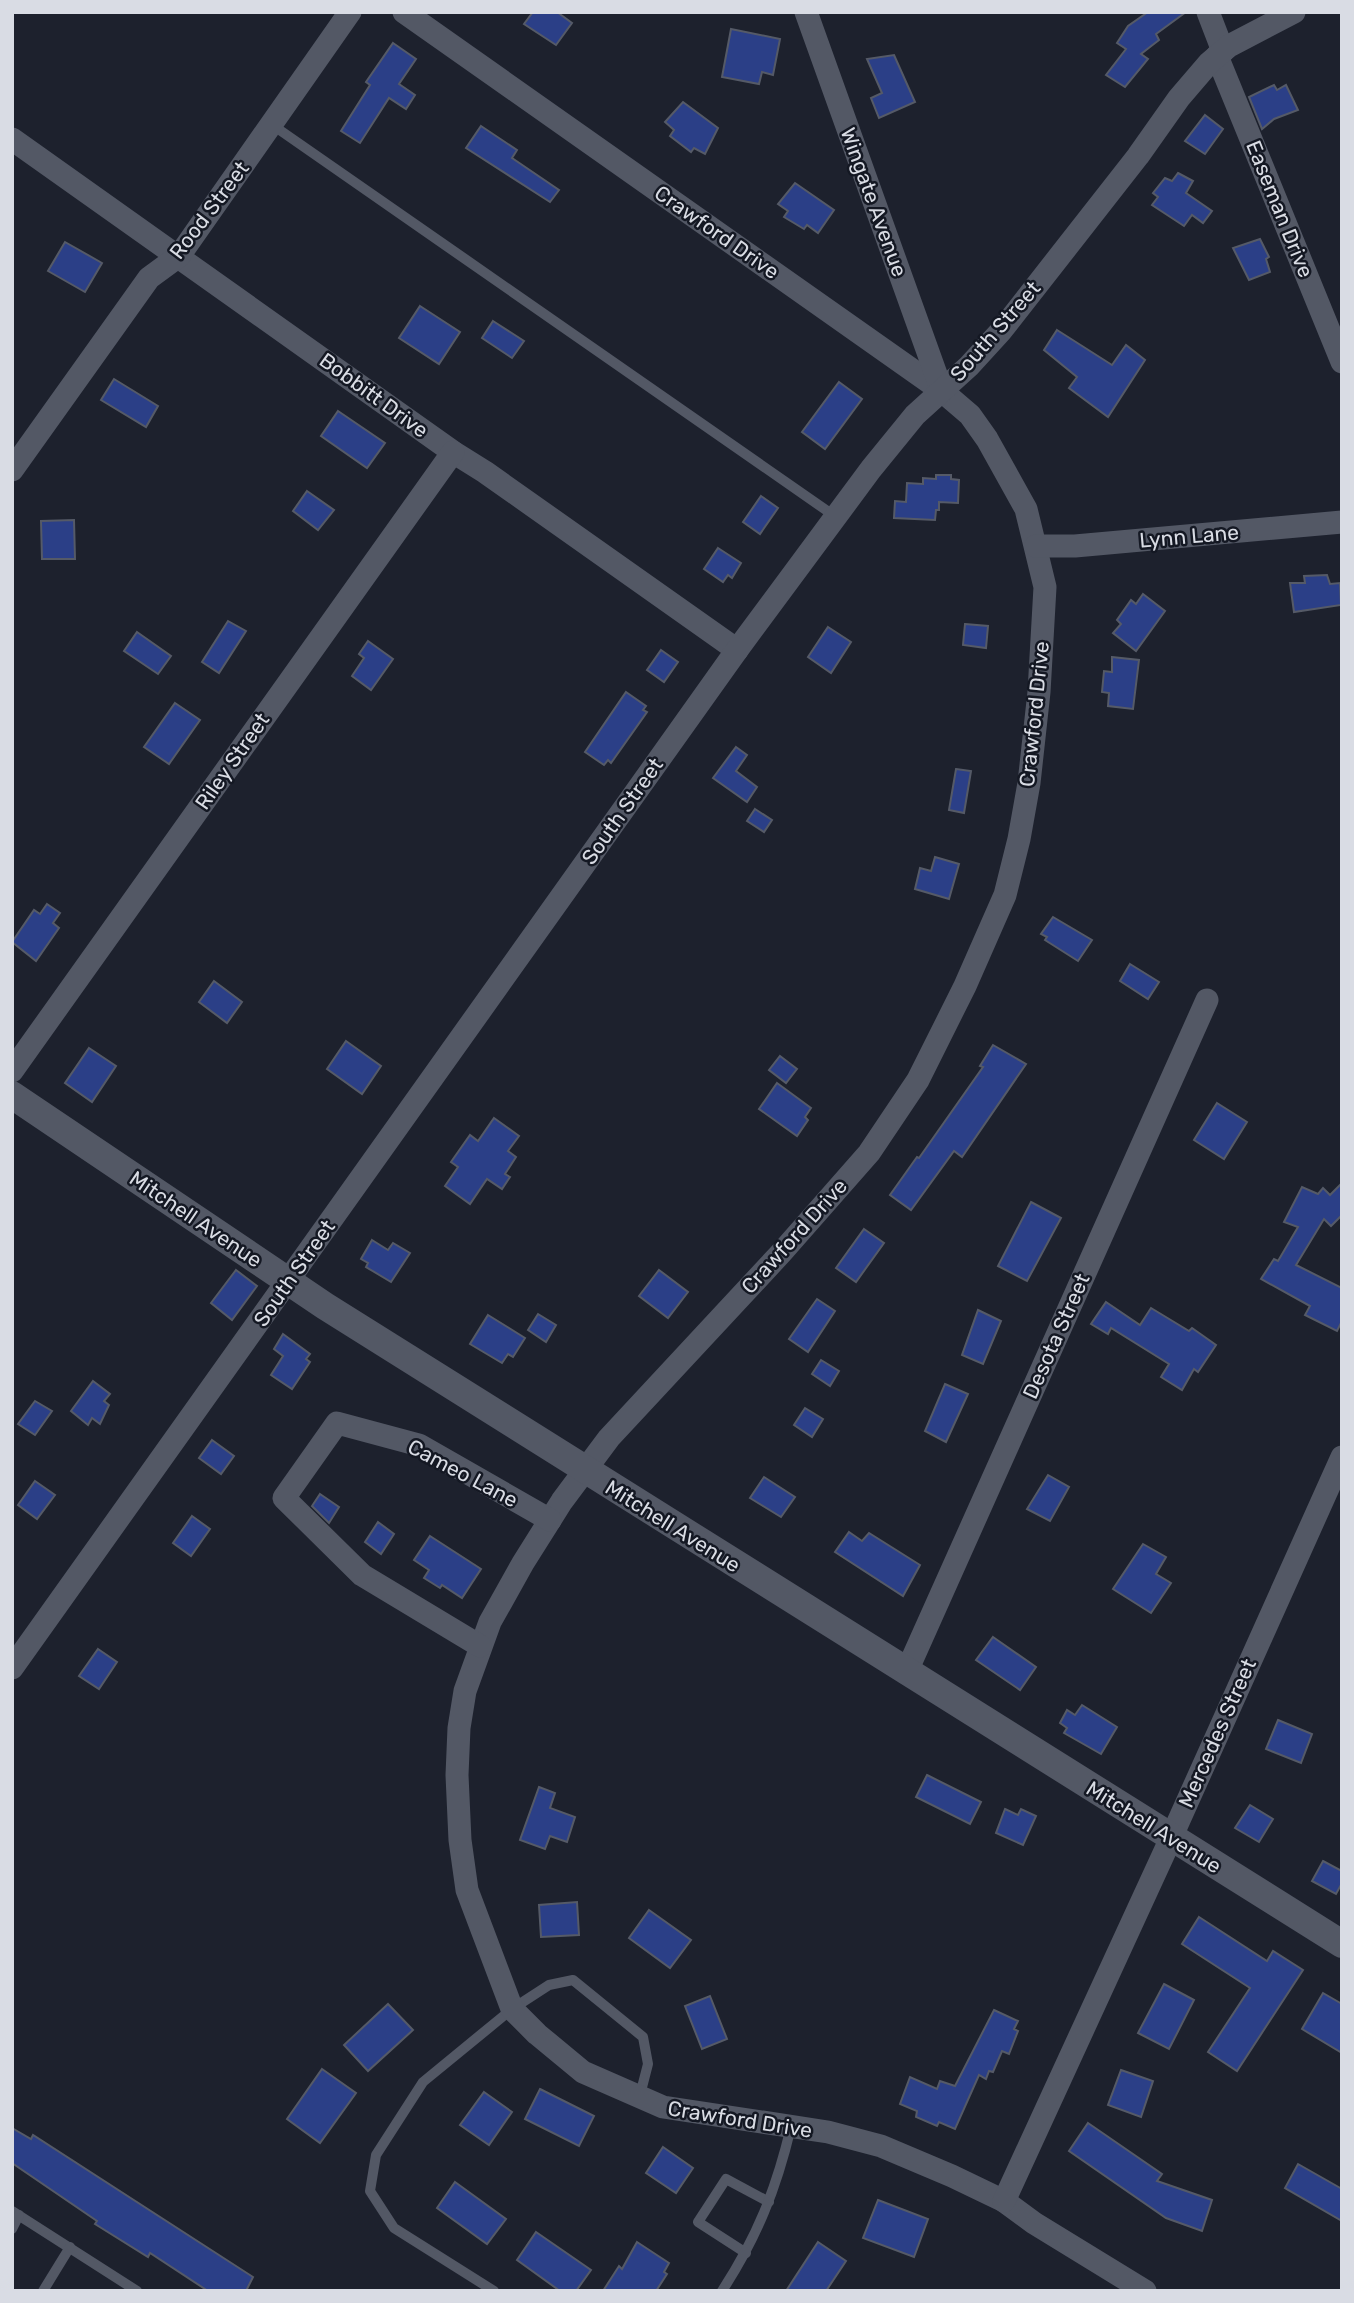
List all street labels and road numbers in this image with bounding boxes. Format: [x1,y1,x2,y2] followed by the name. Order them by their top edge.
[835,124,913,280] street label: Wingate Avenue
[1241,137,1319,281] street label: Easeman Drive
[164,156,254,264] street label: Rood Street
[650,180,784,284] street label: Crawford Drive
[945,276,1045,386] street label: South Street
[315,347,433,443] street label: Bobbitt Drive
[1138,519,1240,553] street label: Lynn Lane
[1014,640,1054,788] street label: Crawford Drive
[190,708,274,814] street label: Riley Street
[576,753,668,869] street label: South Street
[125,1165,267,1273] street label: Mitchell Avenue
[736,1173,852,1299] street label: Crawford Drive
[248,1215,340,1331] street label: South Street
[1017,1269,1095,1403] street label: Desota Street
[404,1434,522,1512] street label: Cameo Lane
[601,1474,745,1578] street label: Mitchell Avenue
[1173,1655,1261,1811] street label: Mercedes Street
[1082,1775,1226,1879] street label: Mitchell Avenue
[666,2095,814,2143] street label: Crawford Drive

